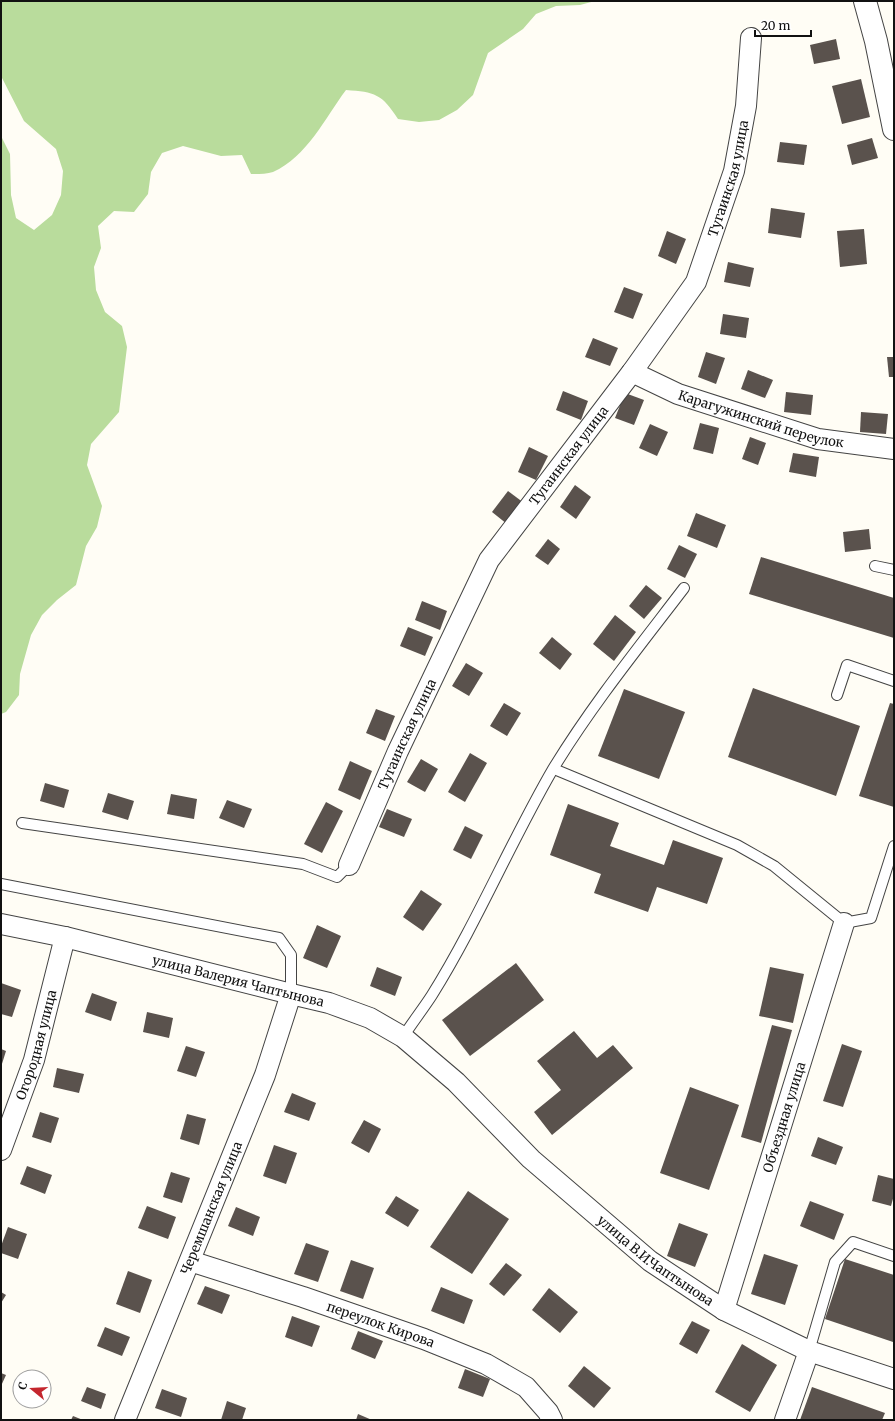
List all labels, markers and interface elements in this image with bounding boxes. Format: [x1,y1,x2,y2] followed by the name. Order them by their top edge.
[755,12,811,38] scale bar
[761,18,790,33] text: 20 m
[704,119,752,239] street label: Тугаинская улица
[676,387,846,451] street label: Карагужинский переулок
[526,403,612,509] street label: Тугаинская улица
[374,676,440,793] street label: Тугаинская улица
[151,951,326,1011] street label: улица Валерия Чаптынова
[12,988,60,1102] street label: Огородная улица
[759,1060,809,1175] street label: Объездная улица
[177,1139,246,1277] street label: Черемшанская улица
[594,1212,717,1310] street label: улица В.И.Чаптынова
[324,1298,437,1351] street label: переулок Кирова
[12,1369,52,1409] north arrow
[15,1380,30,1392] text: С

